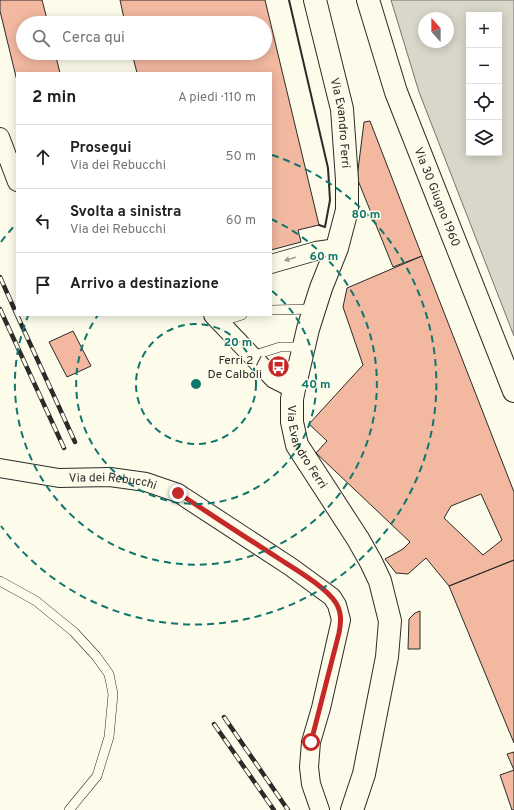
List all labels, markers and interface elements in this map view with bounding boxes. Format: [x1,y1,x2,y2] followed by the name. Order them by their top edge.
[418,12,454,48] north arrow
[466,12,502,156] map controls
[466,12,502,48] button: +
[16,16,272,60] search box
[30,27,52,49] icon: search
[62,29,125,48] text: Cerca qui
[466,48,502,84] button: −
[326,76,353,169] street label: Via Evandro Ferri
[466,84,502,120] button: locate
[32,87,76,109] text: 2 min
[178,90,256,106] text: A piedi · 110 m
[466,120,502,156] button: layers
[70,139,131,158] text: Prosegui
[410,145,463,249] street label: Via 30 Giugno 1960
[32,146,54,168] icon: ahead
[226,149,256,165] text: 50 m
[70,158,166,174] text: Via dei Rebucchi
[70,203,181,222] text: Svolta a sinistra
[352,207,380,223] text: 80 m
[32,210,54,232] icon: left
[226,213,256,229] text: 60 m
[70,222,166,238] text: Via dei Rebucchi
[310,249,338,265] text: 60 m
[284,256,296,262] one-way arrow
[32,274,54,296] icon: arrive
[70,275,219,294] text: Arrivo a destinazione
[224,335,252,351] text: 20 m
[208,353,262,383] place label: Ferri 2 / De Calboli
[265,354,291,380] bus stop icon: Ferri 2 / De Calboli
[189,377,203,391] centre of rings
[301,377,331,393] text: 40 m
[283,405,330,492] street label: Via Evandro Ferri
[69,470,159,494] street label: Via dei Rebucchi
[169,484,187,502] route end
[302,733,320,751] route start

